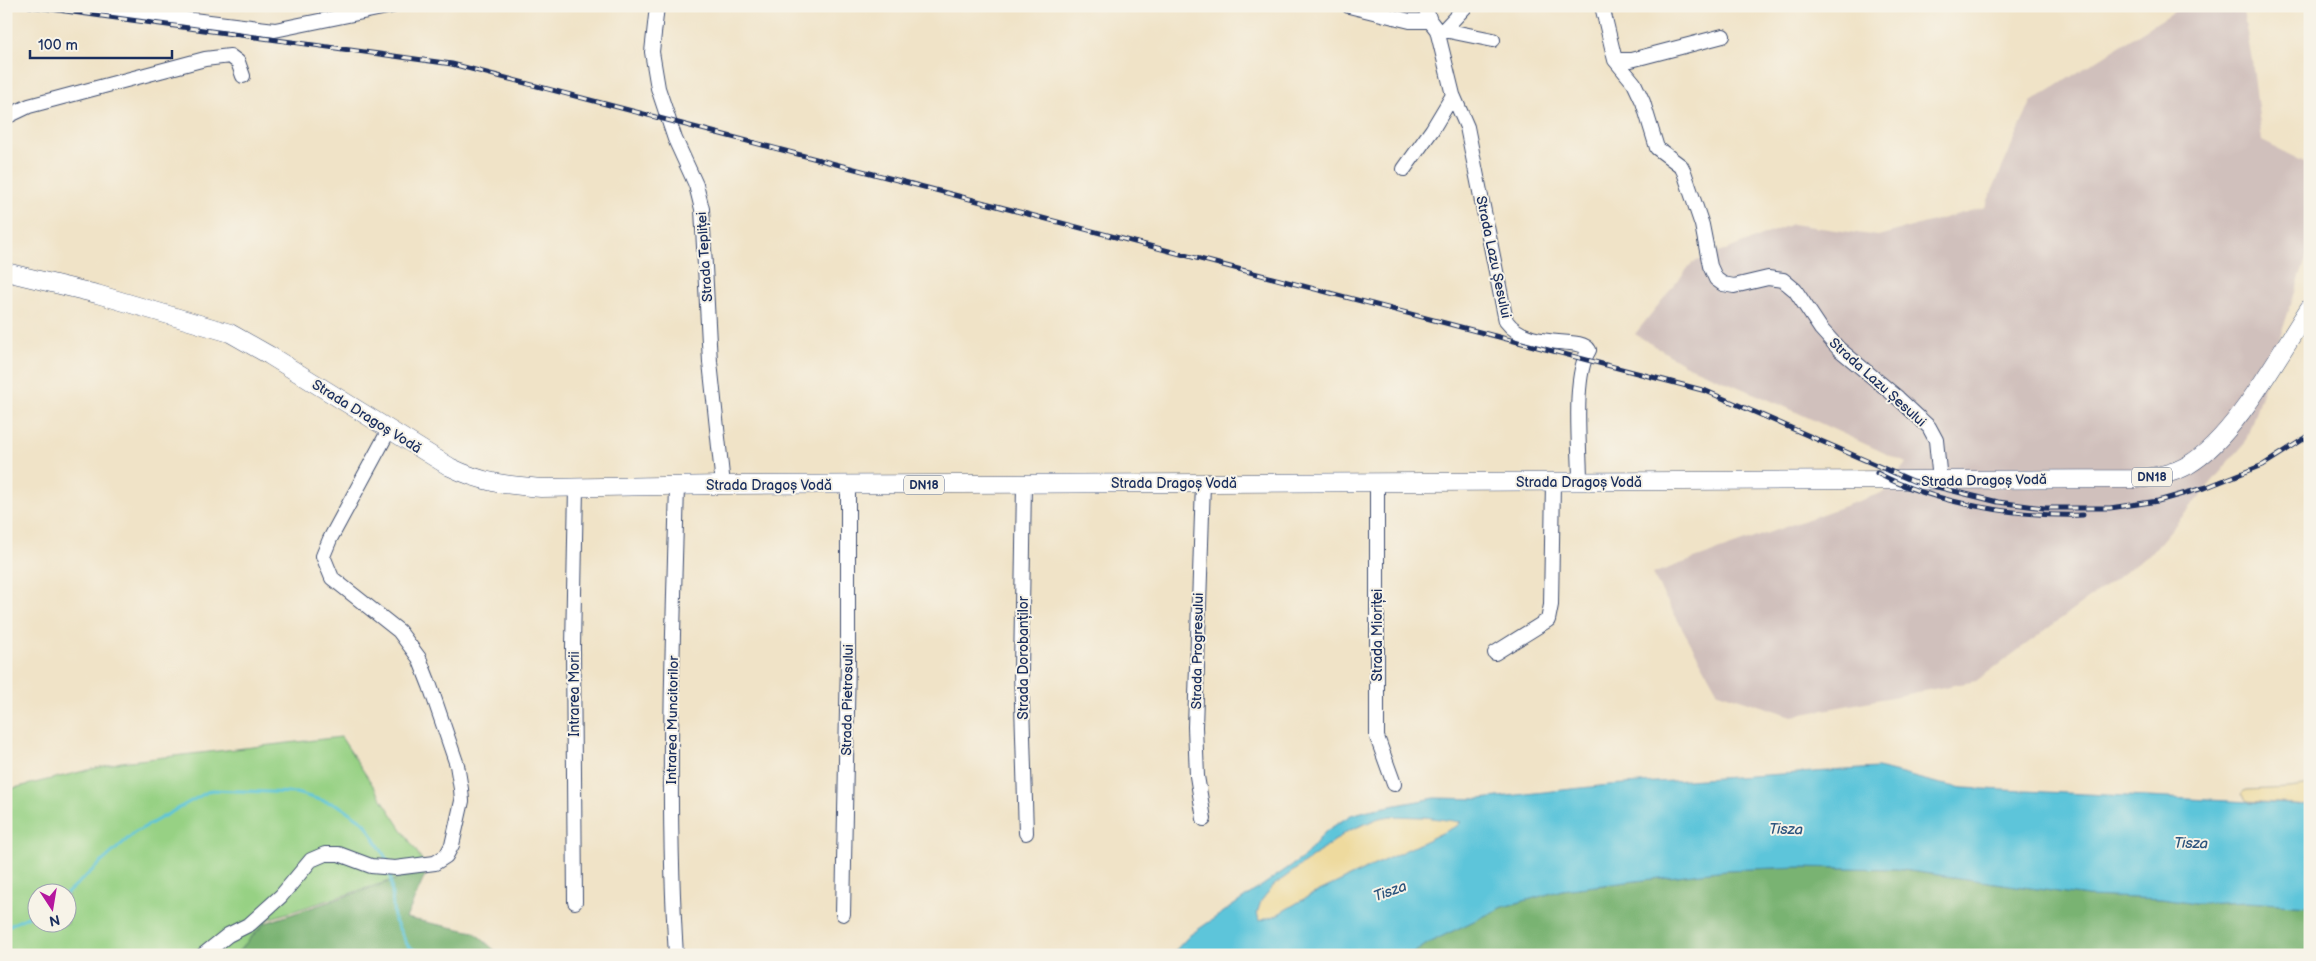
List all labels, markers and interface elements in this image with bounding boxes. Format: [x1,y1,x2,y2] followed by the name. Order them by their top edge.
[30,28,172,60] scale bar
[38,36,78,55] text: 100 m
[1472,194,1515,320] street label: Strada Lazu Șesului
[693,211,716,303] street label: Strada Tepliței
[1826,334,1930,430] street label: Strada Lazu Șesului
[309,376,425,457] street label: Strada Dragoș Vodă
[2132,468,2172,487] road number: DN18
[1921,471,2047,490] street label: Strada Dragoș Vodă
[1516,474,1642,491] street label: Strada Dragoș Vodă
[1111,475,1237,492] street label: Strada Dragoș Vodă
[904,476,944,494] road number: DN18
[706,477,832,494] street label: Strada Dragoș Vodă
[1369,589,1386,681] street label: Strada Mioriței
[1188,592,1207,710] street label: Strada Progresului
[1015,595,1032,720] street label: Strada Dorobanților
[838,644,857,756] street label: Strada Pietrosului
[566,651,583,737] street label: Intrarea Morii
[663,655,682,784] street label: Intrarea Muncitorilor
[1769,820,1803,839] water label: Tisza
[2174,834,2208,853] water label: Tisza
[1371,877,1409,906] water label: Tisza
[28,884,78,934] north arrow
[48,911,62,930] text: N

